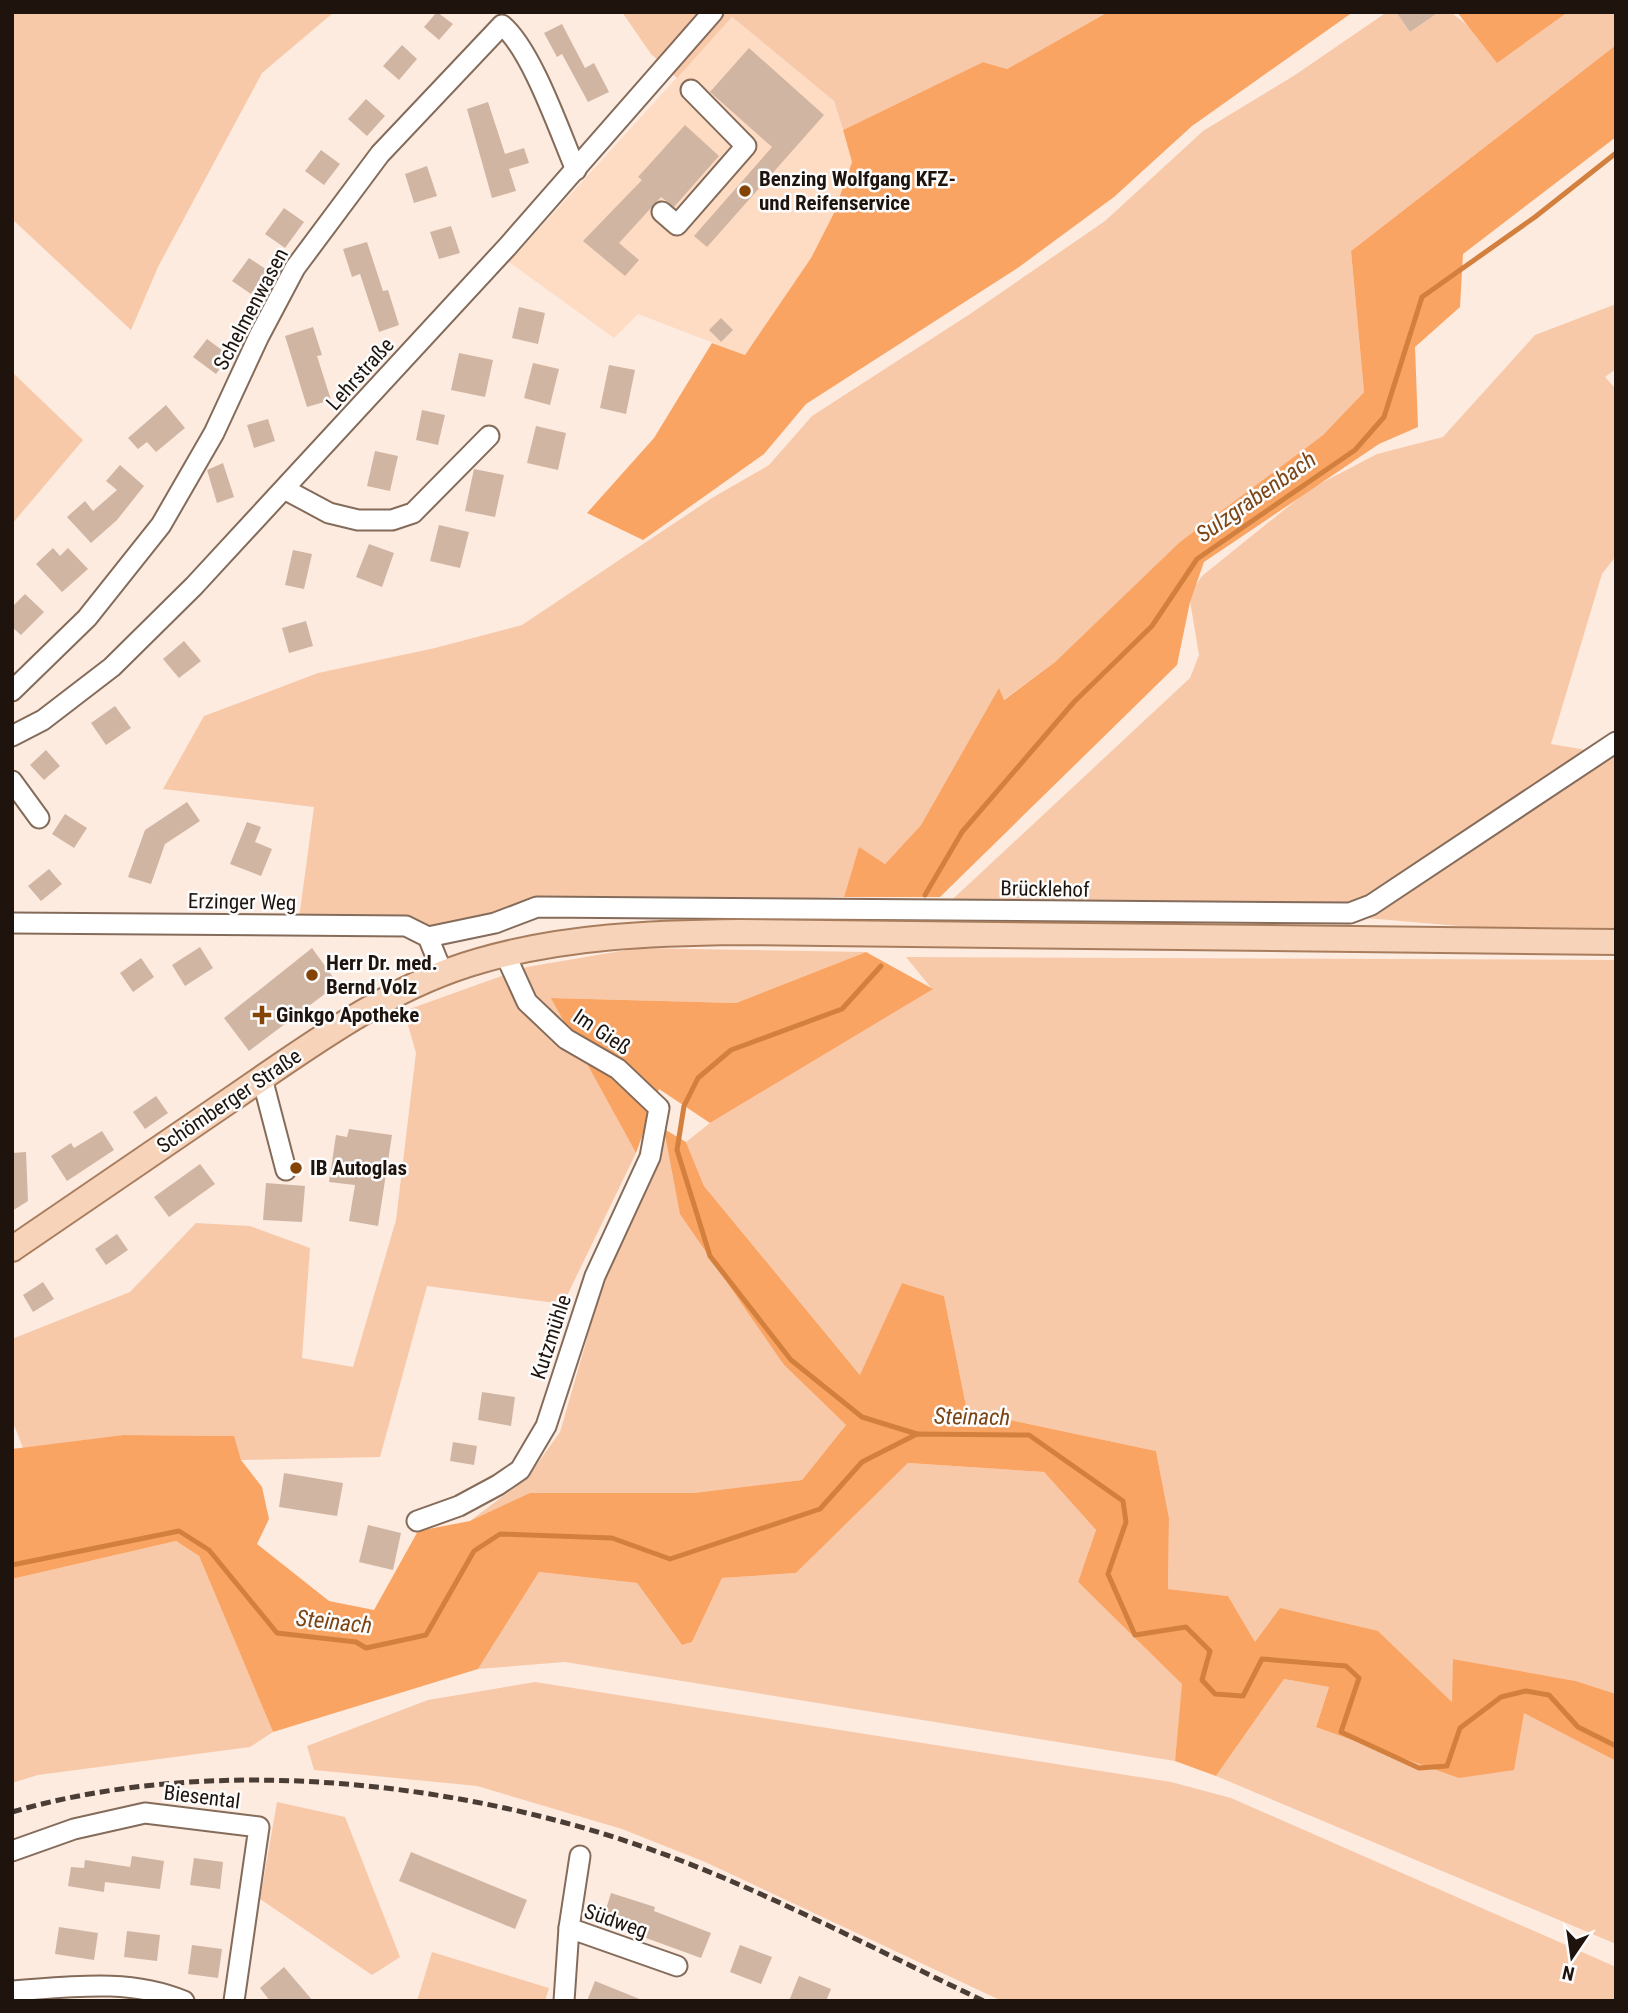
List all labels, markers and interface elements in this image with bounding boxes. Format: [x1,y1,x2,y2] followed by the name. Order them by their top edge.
[759,167,956,215] place label: Benzing Wolfgang KFZ- und Reifenservice
[737,183,753,199] marker: Benzing Wolfgang KFZ- und Reifenservice
[209,244,293,374] street label: Schelmenwasen
[321,333,399,415] street label: Lehrstraße
[1191,446,1321,548] water label: Sulzgrabenbach
[1000,876,1090,902] street label: Brücklehof
[188,889,296,915] street label: Erzinger Weg
[326,951,438,999] place label: Herr Dr. med. Bernd Volz
[304,967,320,983] marker: Herr Dr. med. Bernd Volz
[276,1003,419,1027] place label: Ginkgo Apotheke
[569,1004,635,1060] street label: Im Gieß
[254,1007,270,1023] marker: Ginkgo Apotheke
[152,1044,306,1158] street label: Schömberger Straße
[310,1156,407,1180] place label: IB Autoglas
[288,1160,304,1176] marker: IB Autoglas
[526,1292,576,1382] street label: Kutzmühle
[934,1403,1010,1431] water label: Steinach
[295,1605,373,1639] water label: Steinach
[162,1780,242,1814] street label: Biesental
[581,1899,651,1943] street label: Südweg
[1537,1922,1607,1992] north arrow
[1560,1961,1577,1986] text: N

